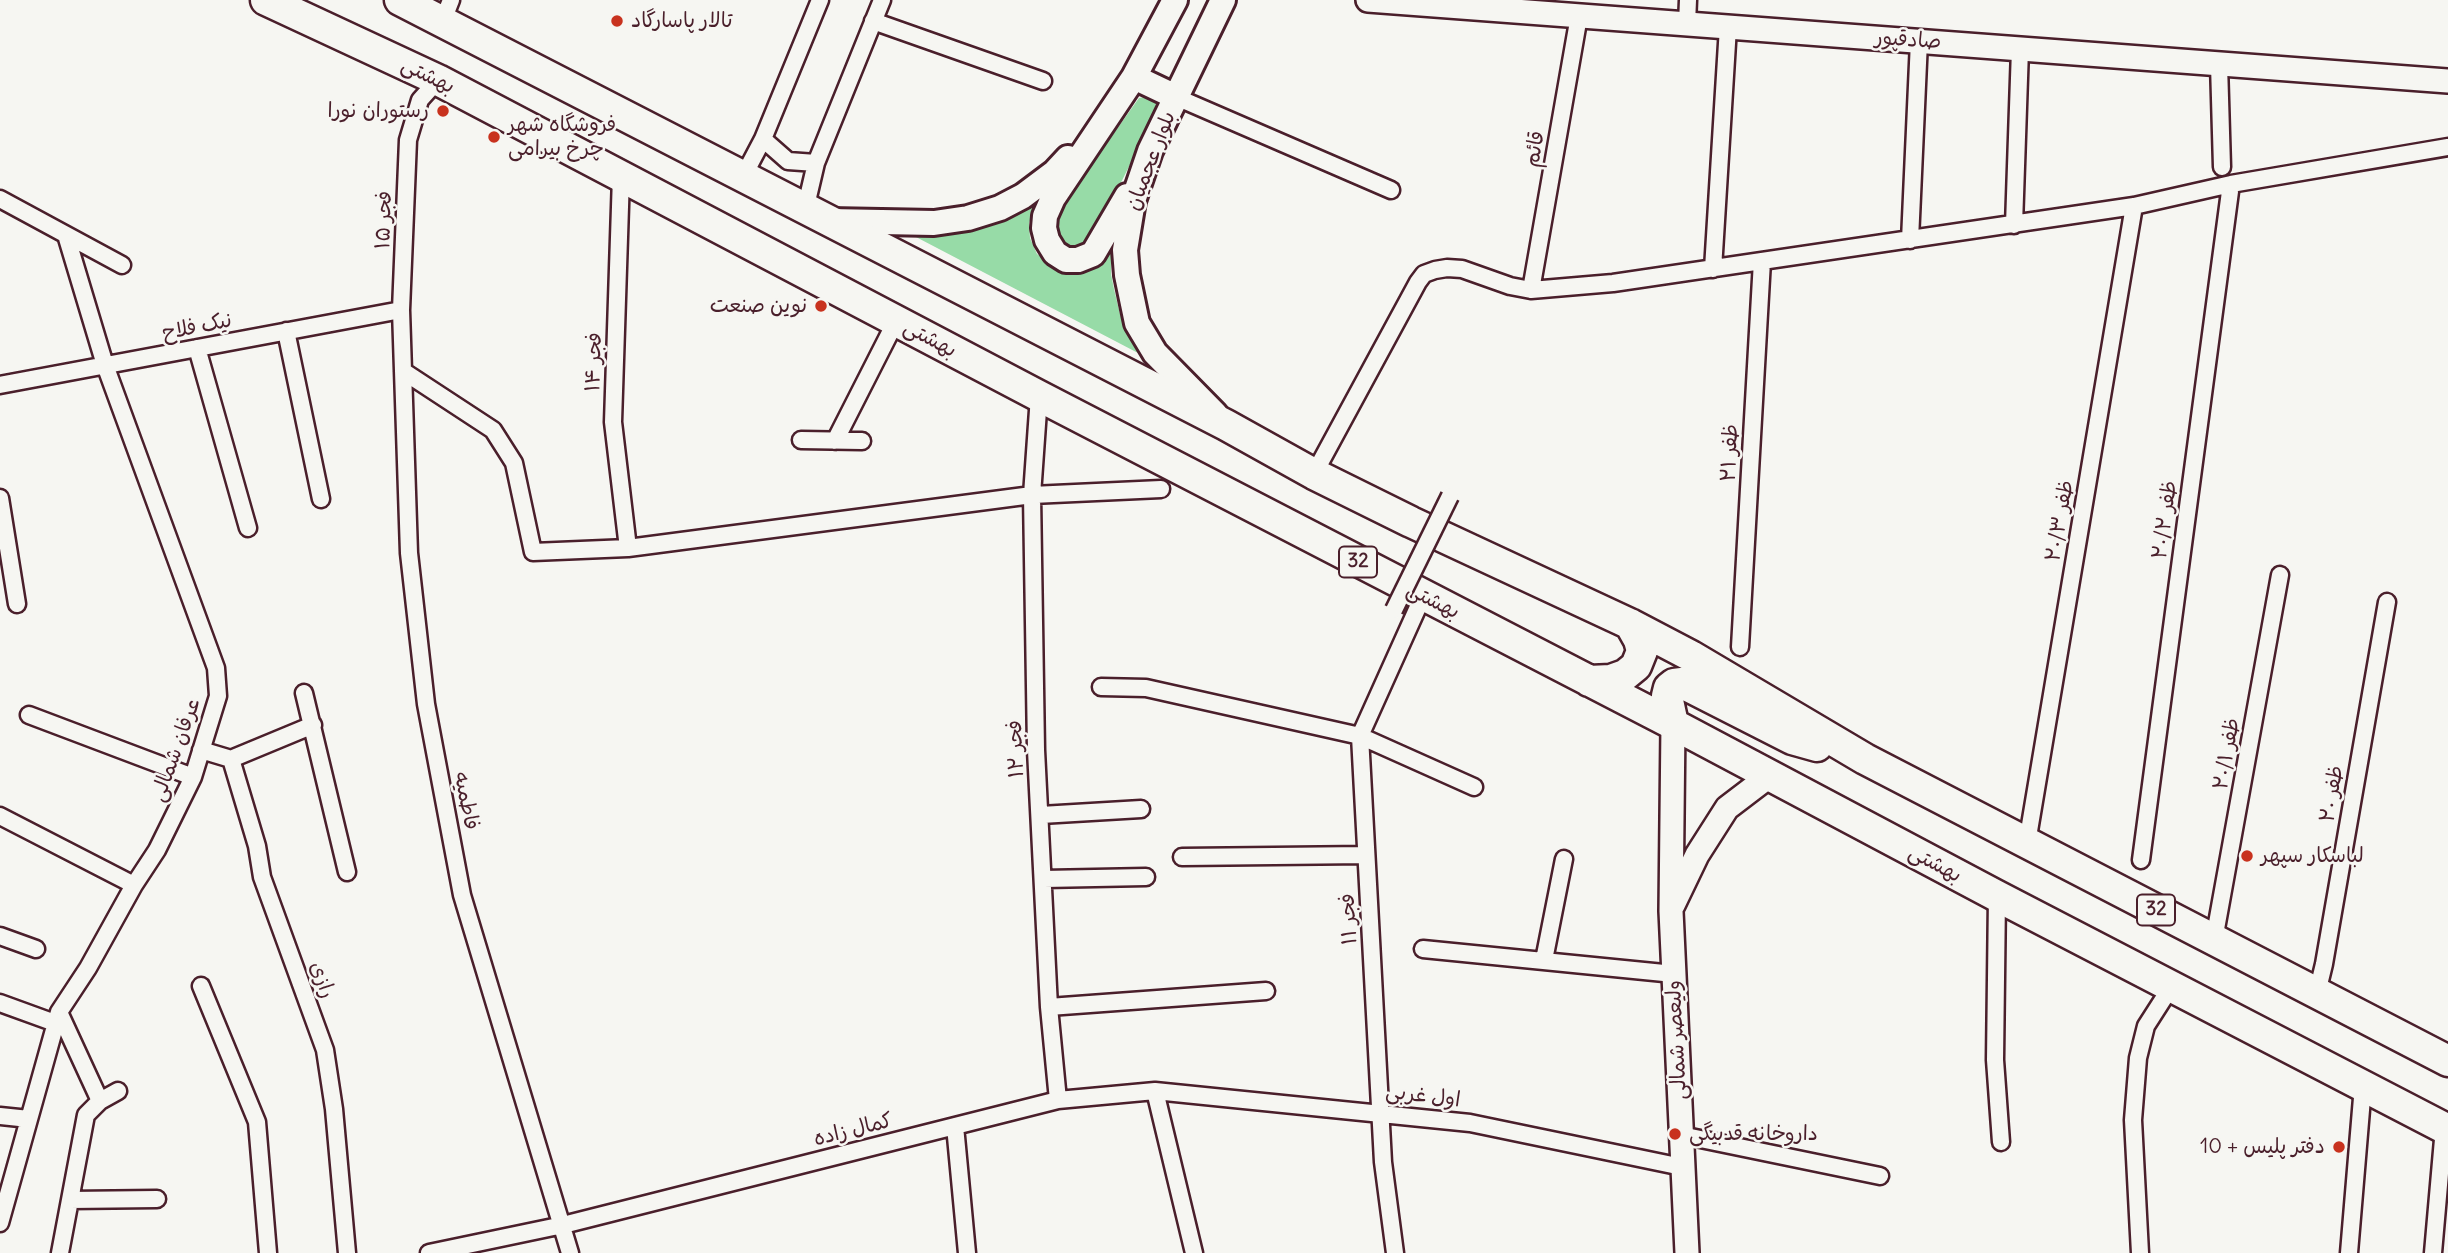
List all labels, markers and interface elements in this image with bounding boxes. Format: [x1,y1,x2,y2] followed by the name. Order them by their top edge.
[631,8,732,34] place label: تالار پاسارگاد
[609,13,625,29] marker: تالار پاسارگاد
[1874,25,1942,55] street label: صادقپور
[397,52,459,100] street label: بهشتی
[327,98,429,124] place label: رستوران نورا
[435,103,451,119] marker: رستوران نورا
[1121,108,1181,214] street label: بلوار عجمیان
[508,112,616,162] place label: فروشگاه شهر چرخ بیرامی
[486,129,502,145] marker: فروشگاه شهر چرخ بیرامی
[1519,129,1551,169] street label: قائم
[370,190,398,250] street label: فجر ۱۵
[710,293,807,319] place label: نوین صنعت
[813,298,829,314] marker: نوین صنعت
[160,308,234,346] street label: نیک فلاح
[899,315,961,363] street label: بهشتی
[580,332,608,392] street label: فجر ۱۴
[1716,423,1744,483] street label: ظفر ۲۱
[2040,478,2080,564] street label: ظفر ۲۰/۳
[2147,479,2183,561] street label: ظفر ۲۰/۲
[1339,547,1377,578] road number: 32
[1402,577,1464,625] street label: بهشتی
[146,695,206,805] street label: عرفان شمالی
[2208,716,2246,792] street label: ظفر ۲۰/۱
[1002,720,1030,778] street label: فجر ۱۲
[2315,764,2349,824] street label: ظفر ۲۰
[448,770,484,832] street label: فاطمیه
[1904,840,1966,888] street label: بهشتی
[2261,843,2364,869] place label: لباسکار سپهر
[2239,848,2255,864] marker: لباسکار سپهر
[1335,893,1363,945] street label: فجر ۱۱
[2137,894,2175,926] road number: 32
[304,958,340,1002] street label: رازی
[1661,980,1693,1100] street label: ولیعصر شمالی
[1384,1079,1462,1113] street label: اول غربی
[811,1108,895,1152] street label: کمال زاده
[1689,1121,1818,1147] place label: داروخانه قدبیگی
[1667,1126,1683,1142] marker: داروخانه قدبیگی
[2200,1134,2325,1160] place label: دفتر پلیس + 10
[2331,1139,2347,1155] marker: دفتر پلیس + 10

